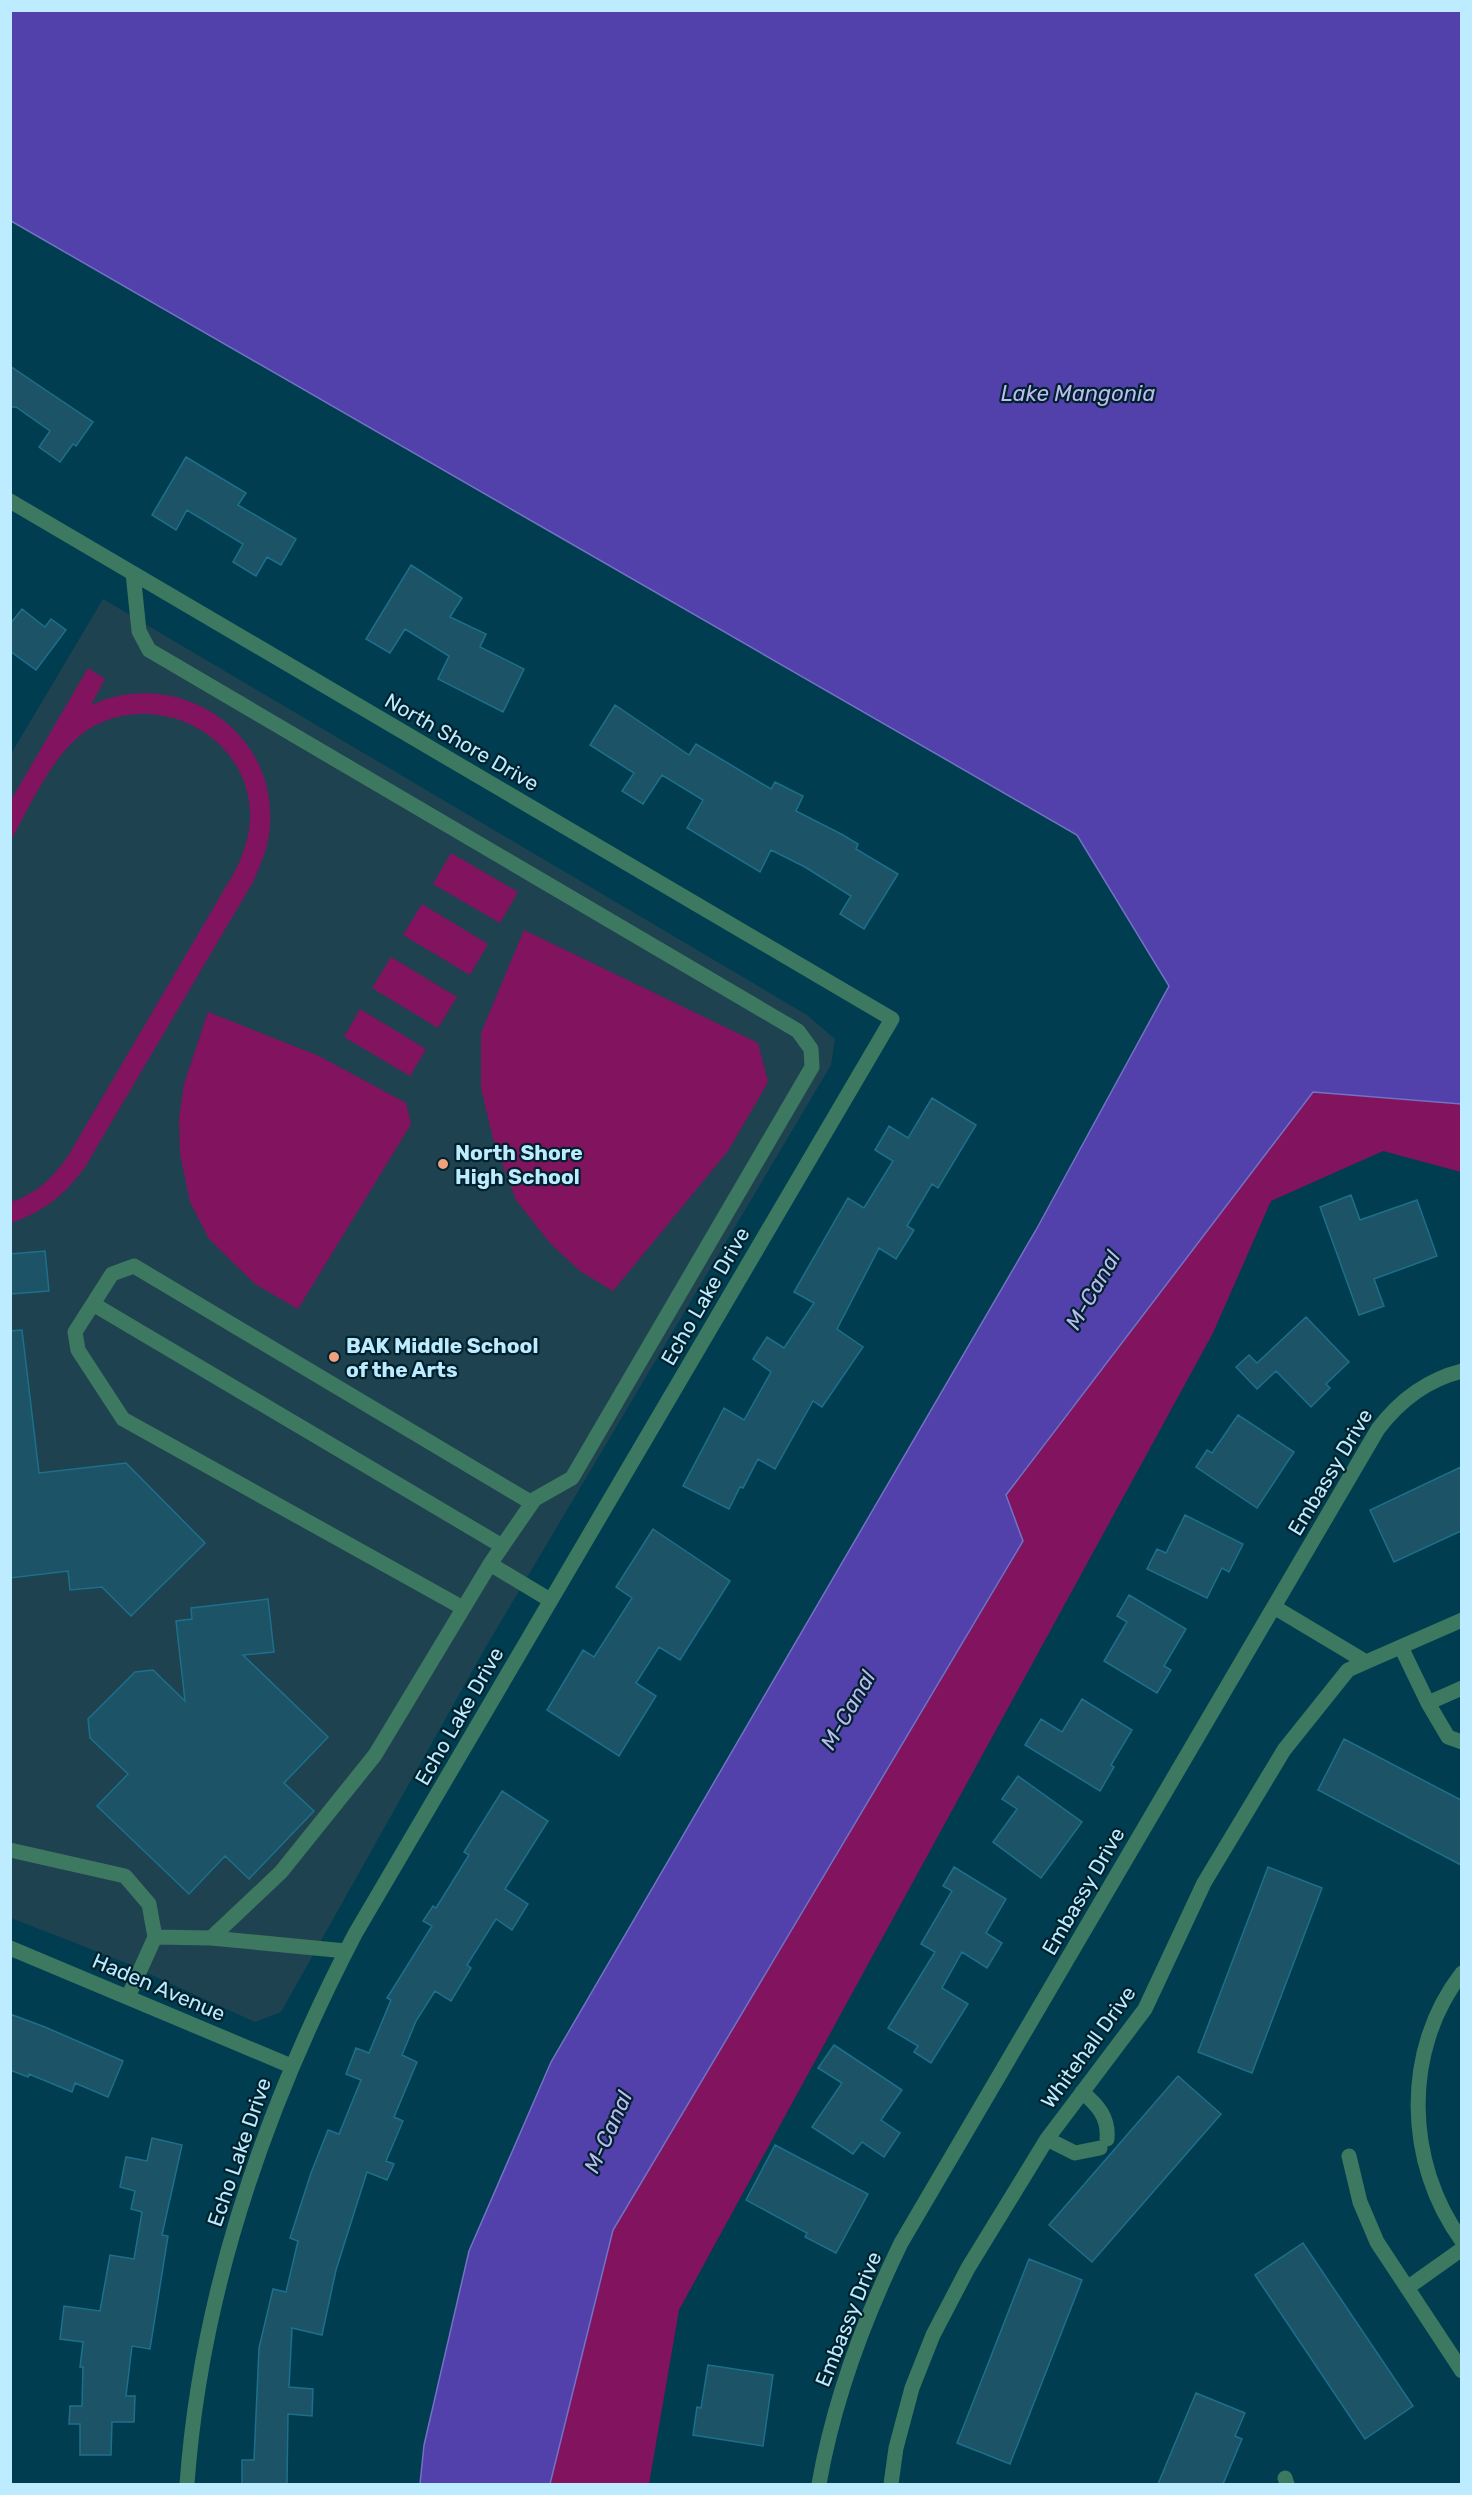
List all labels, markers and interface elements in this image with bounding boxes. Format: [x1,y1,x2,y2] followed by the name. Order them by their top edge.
[1001,380,1155,407] water label: Lake Mangonia
[380,688,544,796] street label: North Shore Drive
[455,1140,583,1189] place label: North Shore High School
[436,1157,450,1171] marker: North Shore High School
[655,1222,755,1370] street label: Echo Lake Drive
[1060,1245,1127,1334] water label: M-Canal
[346,1333,538,1382] place label: BAK Middle School of the Arts
[327,1350,341,1364] marker: BAK Middle School of the Arts
[1282,1404,1378,1540] street label: Embassy Drive
[409,1642,509,1790] street label: Echo Lake Drive
[815,1665,882,1754] water label: M-Canal
[1036,1823,1130,1959] street label: Embassy Drive
[89,1948,229,2026] street label: Haden Avenue
[1035,1981,1141,2113] street label: Whitehall Drive
[202,2074,276,2230] street label: Echo Lake Drive
[578,2086,638,2177] water label: M-Canal
[810,2248,886,2390] street label: Embassy Drive

